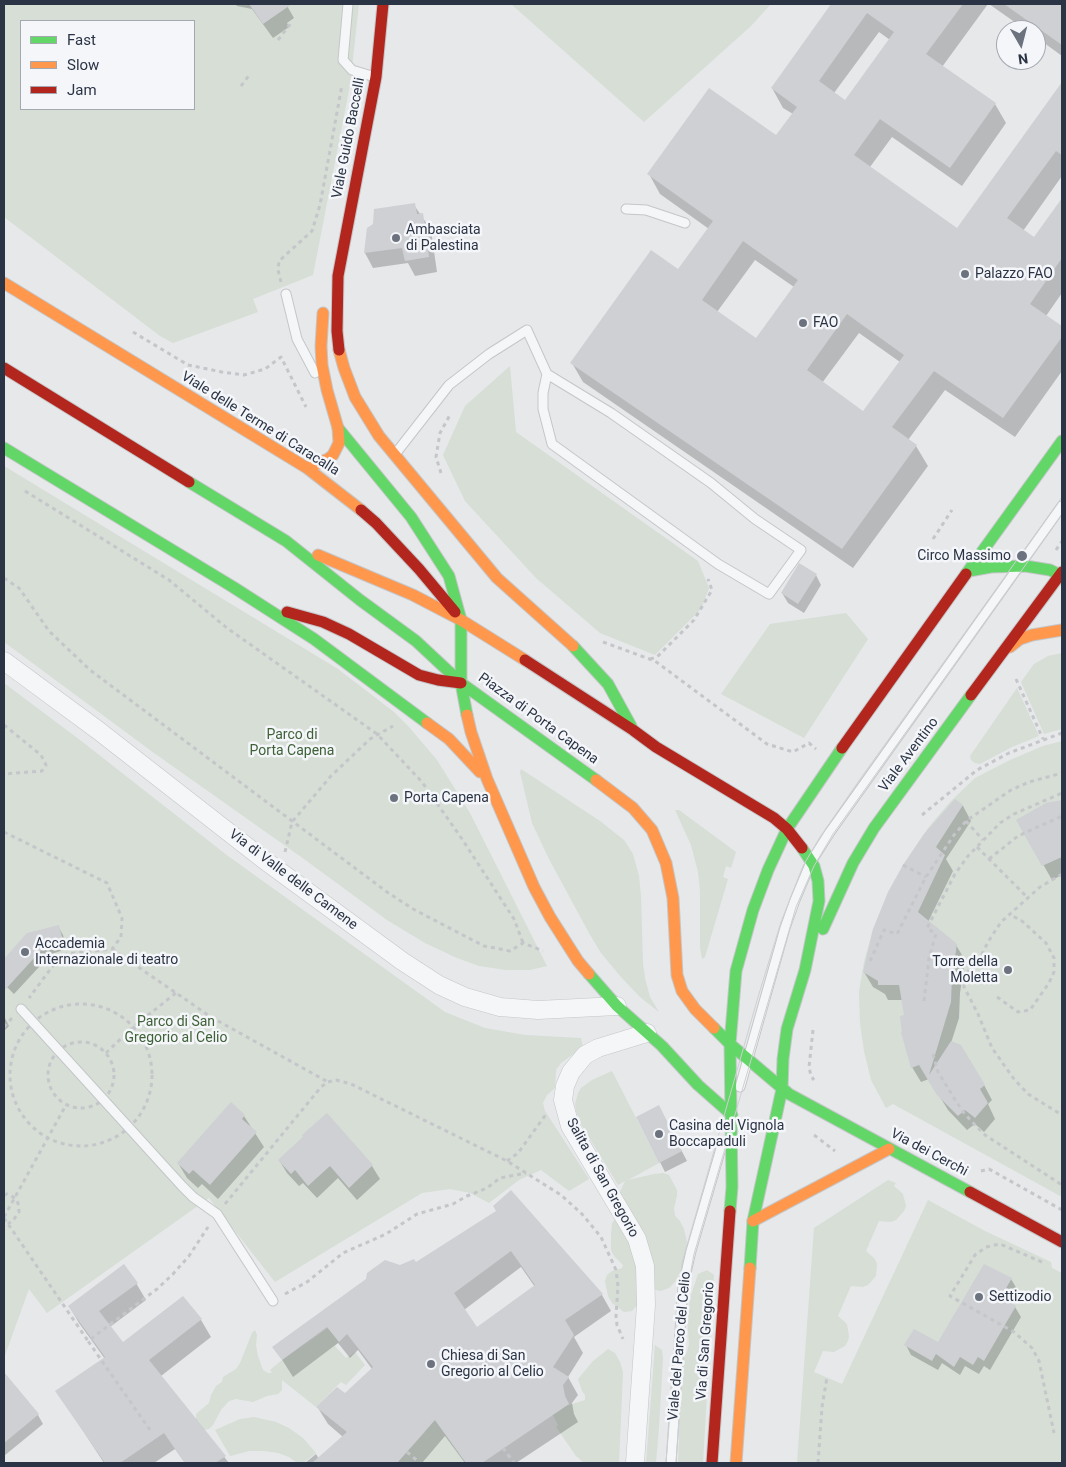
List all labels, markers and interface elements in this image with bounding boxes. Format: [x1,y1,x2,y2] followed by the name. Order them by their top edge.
[20,20,195,110] legend
[996,20,1046,70] north arrow
[67,31,96,49] text: Fast
[1017,50,1029,67] text: N
[67,56,99,74] text: Slow
[329,76,369,200] street label: Viale Guido Baccelli
[67,81,97,99] text: Jam
[406,222,481,254] place label: Ambasciata di Palestina
[390,232,402,244] marker: Ambasciata di Palestina
[975,266,1053,282] place label: Palazzo FAO
[959,268,971,280] marker: Palazzo FAO
[813,315,838,331] place label: FAO
[797,317,809,329] marker: FAO
[178,368,342,480] street label: Viale delle Terme di Caracalla
[917,548,1011,564] place label: Circo Massimo
[1015,549,1029,563] marker: Circo Massimo
[475,670,601,768] street label: Piazza di Porta Capena
[876,715,942,795] street label: Viale Aventino
[250,727,334,760] park label: Parco di Porta Capena
[404,790,489,806] place label: Porta Capena
[388,792,400,804] marker: Porta Capena
[225,826,361,934] street label: Via di Valle delle Camene
[35,936,178,969] place label: Accademia Internazionale di teatro
[19,946,31,958] marker: Accademia Internazionale di teatro
[932,954,998,986] place label: Torre della Moletta
[1002,964,1014,976] marker: Torre della Moletta
[125,1014,227,1046] park label: Parco di San Gregorio al Celio
[562,1115,642,1241] street label: Salita di San Gregorio
[669,1118,784,1150] place label: Casina del Vignola Boccapaduli
[887,1126,971,1180] street label: Via dei Cerchi
[653,1128,665,1140] marker: Casina del Vignola Boccapaduli
[665,1271,695,1421] street label: Viale del Parco del Celio
[693,1281,719,1401] street label: Via di San Gregorio
[989,1289,1051,1305] place label: Settizodio
[973,1291,985,1303] marker: Settizodio
[441,1348,544,1380] place label: Chiesa di San Gregorio al Celio
[425,1358,437,1370] marker: Chiesa di San Gregorio al Celio

